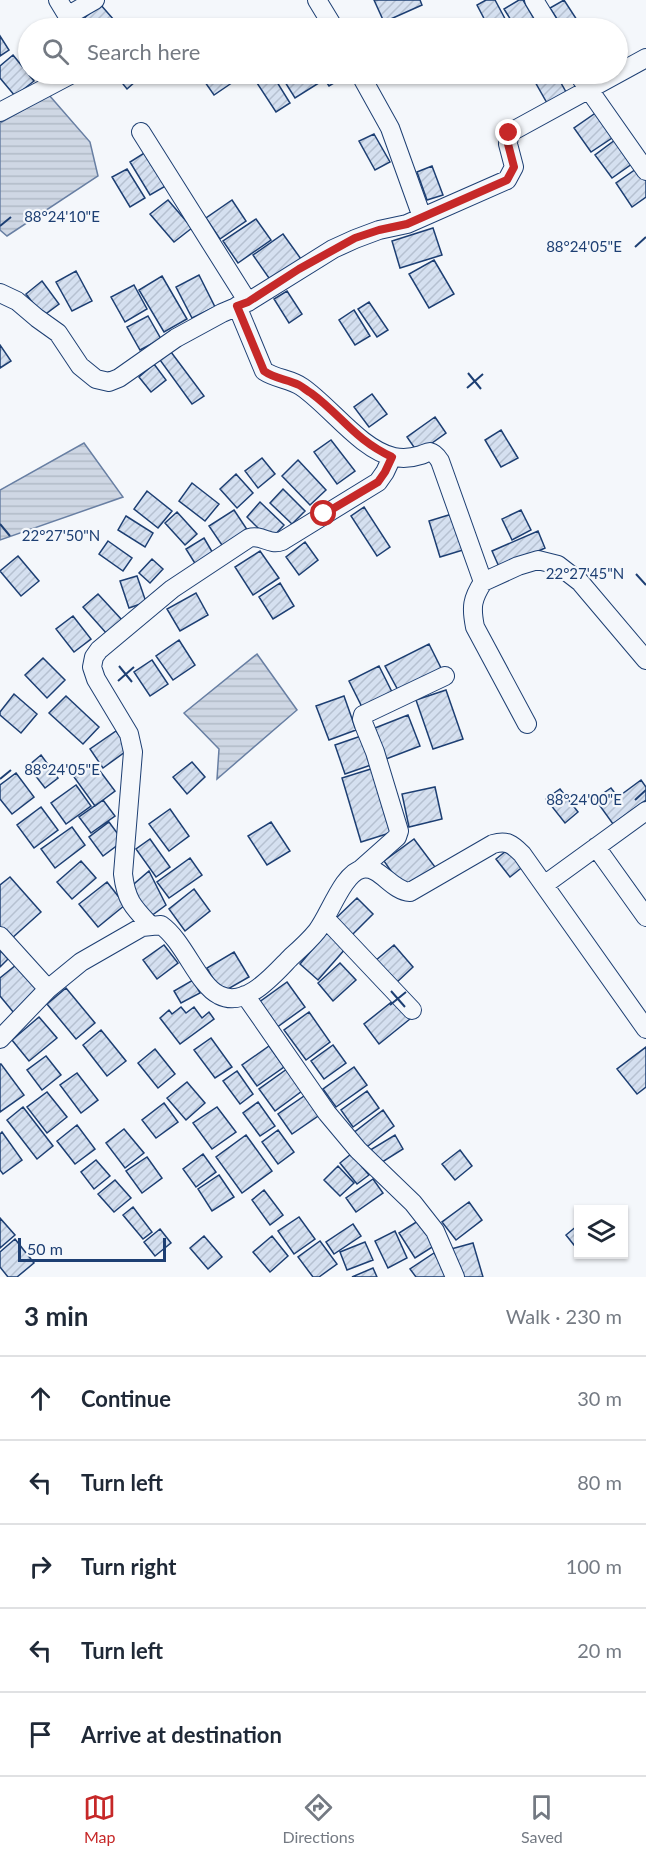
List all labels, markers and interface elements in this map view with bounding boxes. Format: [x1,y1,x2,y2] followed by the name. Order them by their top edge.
[18,18,628,84] search box
[39,35,72,68] icon: search
[87,38,200,65] text: Search here
[495,119,521,145] route end
[24,207,100,225] text: 88°24'10"E
[546,237,622,255] text: 88°24'05"E
[310,500,336,526] route start
[22,526,100,544] text: 22°27'50"N
[546,564,624,582] text: 22°27'45"N
[24,760,100,778] text: 88°24'05"E
[546,790,622,808] text: 88°24'00"E
[574,1205,628,1259] map controls
[574,1205,628,1259] button: layers
[18,1235,166,1262] scale bar
[27,1239,63,1258] text: 50 m
[24,1300,88,1332] text: 3 min
[506,1304,622,1328] text: Walk · 230 m
[24,1382,57,1415] icon: ahead
[81,1385,171,1412] text: Continue
[577,1386,622,1410] text: 30 m
[24,1466,57,1499] icon: left
[81,1469,163,1496] text: Turn left
[577,1470,622,1494] text: 80 m
[24,1550,57,1583] icon: right
[81,1553,176,1580] text: Turn right
[566,1554,622,1578] text: 100 m
[24,1634,57,1667] icon: left
[81,1637,163,1664] text: Turn left
[577,1638,622,1662] text: 20 m
[24,1718,57,1751] icon: arrive
[81,1721,282,1748] text: Arrive at destination
[83,1791,116,1846] tab: Map
[282,1791,355,1846] tab: Directions
[521,1791,563,1846] tab: Saved

